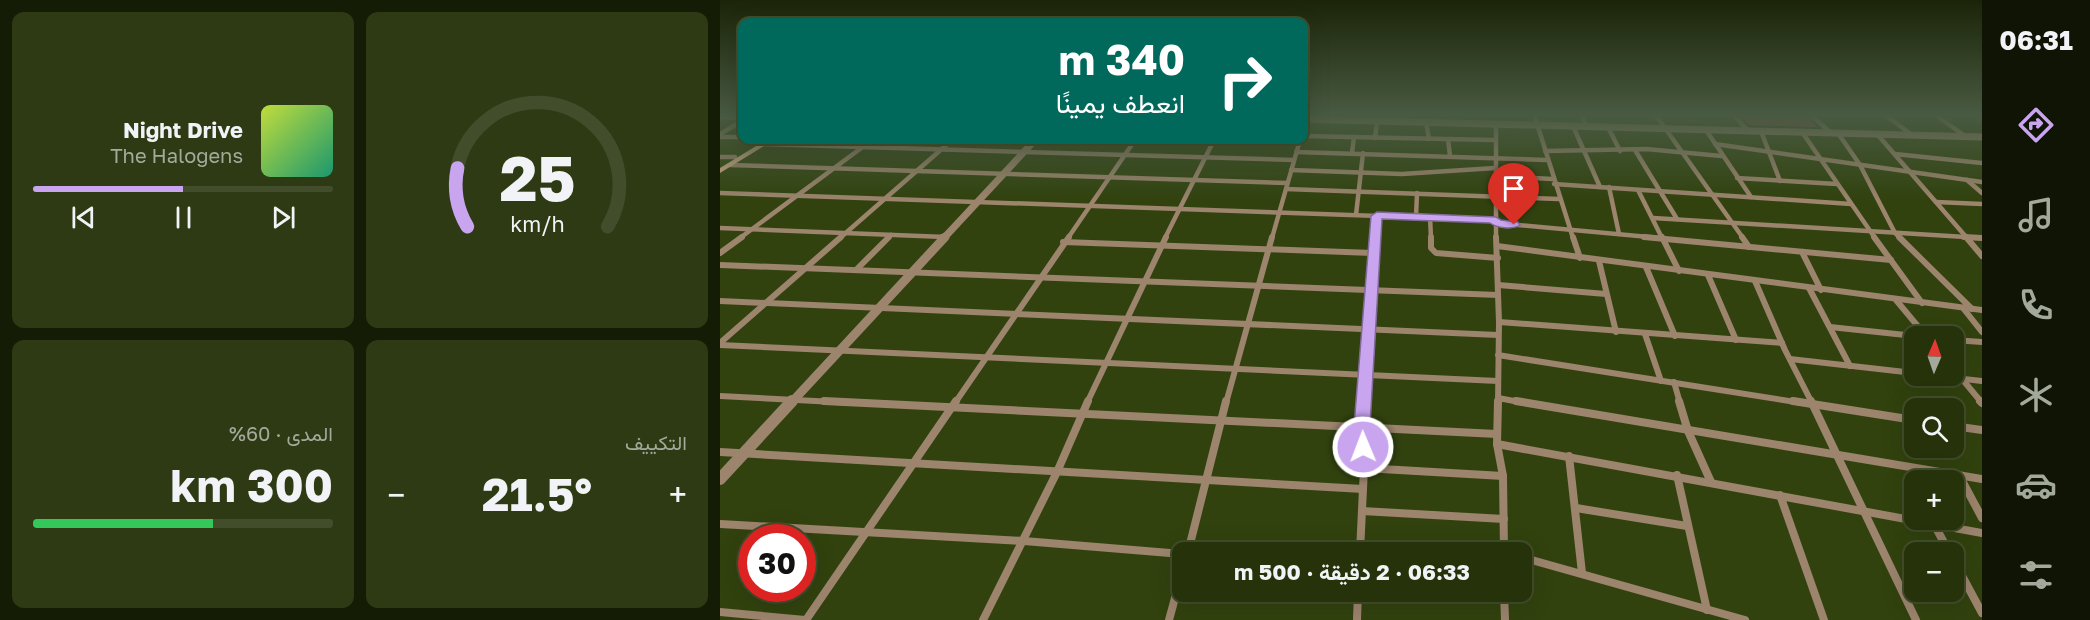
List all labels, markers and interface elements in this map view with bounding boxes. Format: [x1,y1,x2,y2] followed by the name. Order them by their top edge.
[1999,24,2073,56] text: 06:31
[1059,34,1185,84] text: 340 m
[1206,42,1284,120] icon: right
[1056,87,1185,119] text: انعطف يمينًا
[2015,104,2057,146] icon: directions
[123,116,243,143] text: Night Drive
[499,140,575,215] text: 25
[110,143,243,167] text: The Halogens
[1488,163,1539,225] pin
[1497,172,1530,205] icon: arrive
[2015,194,2057,236] icon: music
[67,201,100,234] icon: previous
[167,201,200,234] icon: pause
[267,201,300,234] icon: next
[510,211,564,237] text: km/h
[2015,284,2057,326] icon: phone
[1904,326,1964,386] north arrow
[1904,326,1964,602] map controls
[2015,374,2057,416] icon: climate
[1904,398,1964,458] button: search
[1331,415,1395,479] position arrow
[229,421,333,445] text: المدى · 60%
[625,430,687,454] text: التكييف
[170,458,333,512] text: 300 km
[2015,464,2057,506] icon: car
[482,467,592,521] text: 21.5°
[1904,470,1964,530] button: +
[387,475,405,514] text: −
[669,475,687,514] text: +
[738,524,816,602] speed limit sign: 30
[1904,542,1964,602] button: −
[2015,554,2057,596] icon: filters
[1234,558,1470,585] text: 06:33 · 2 دقيقة · 500 m

